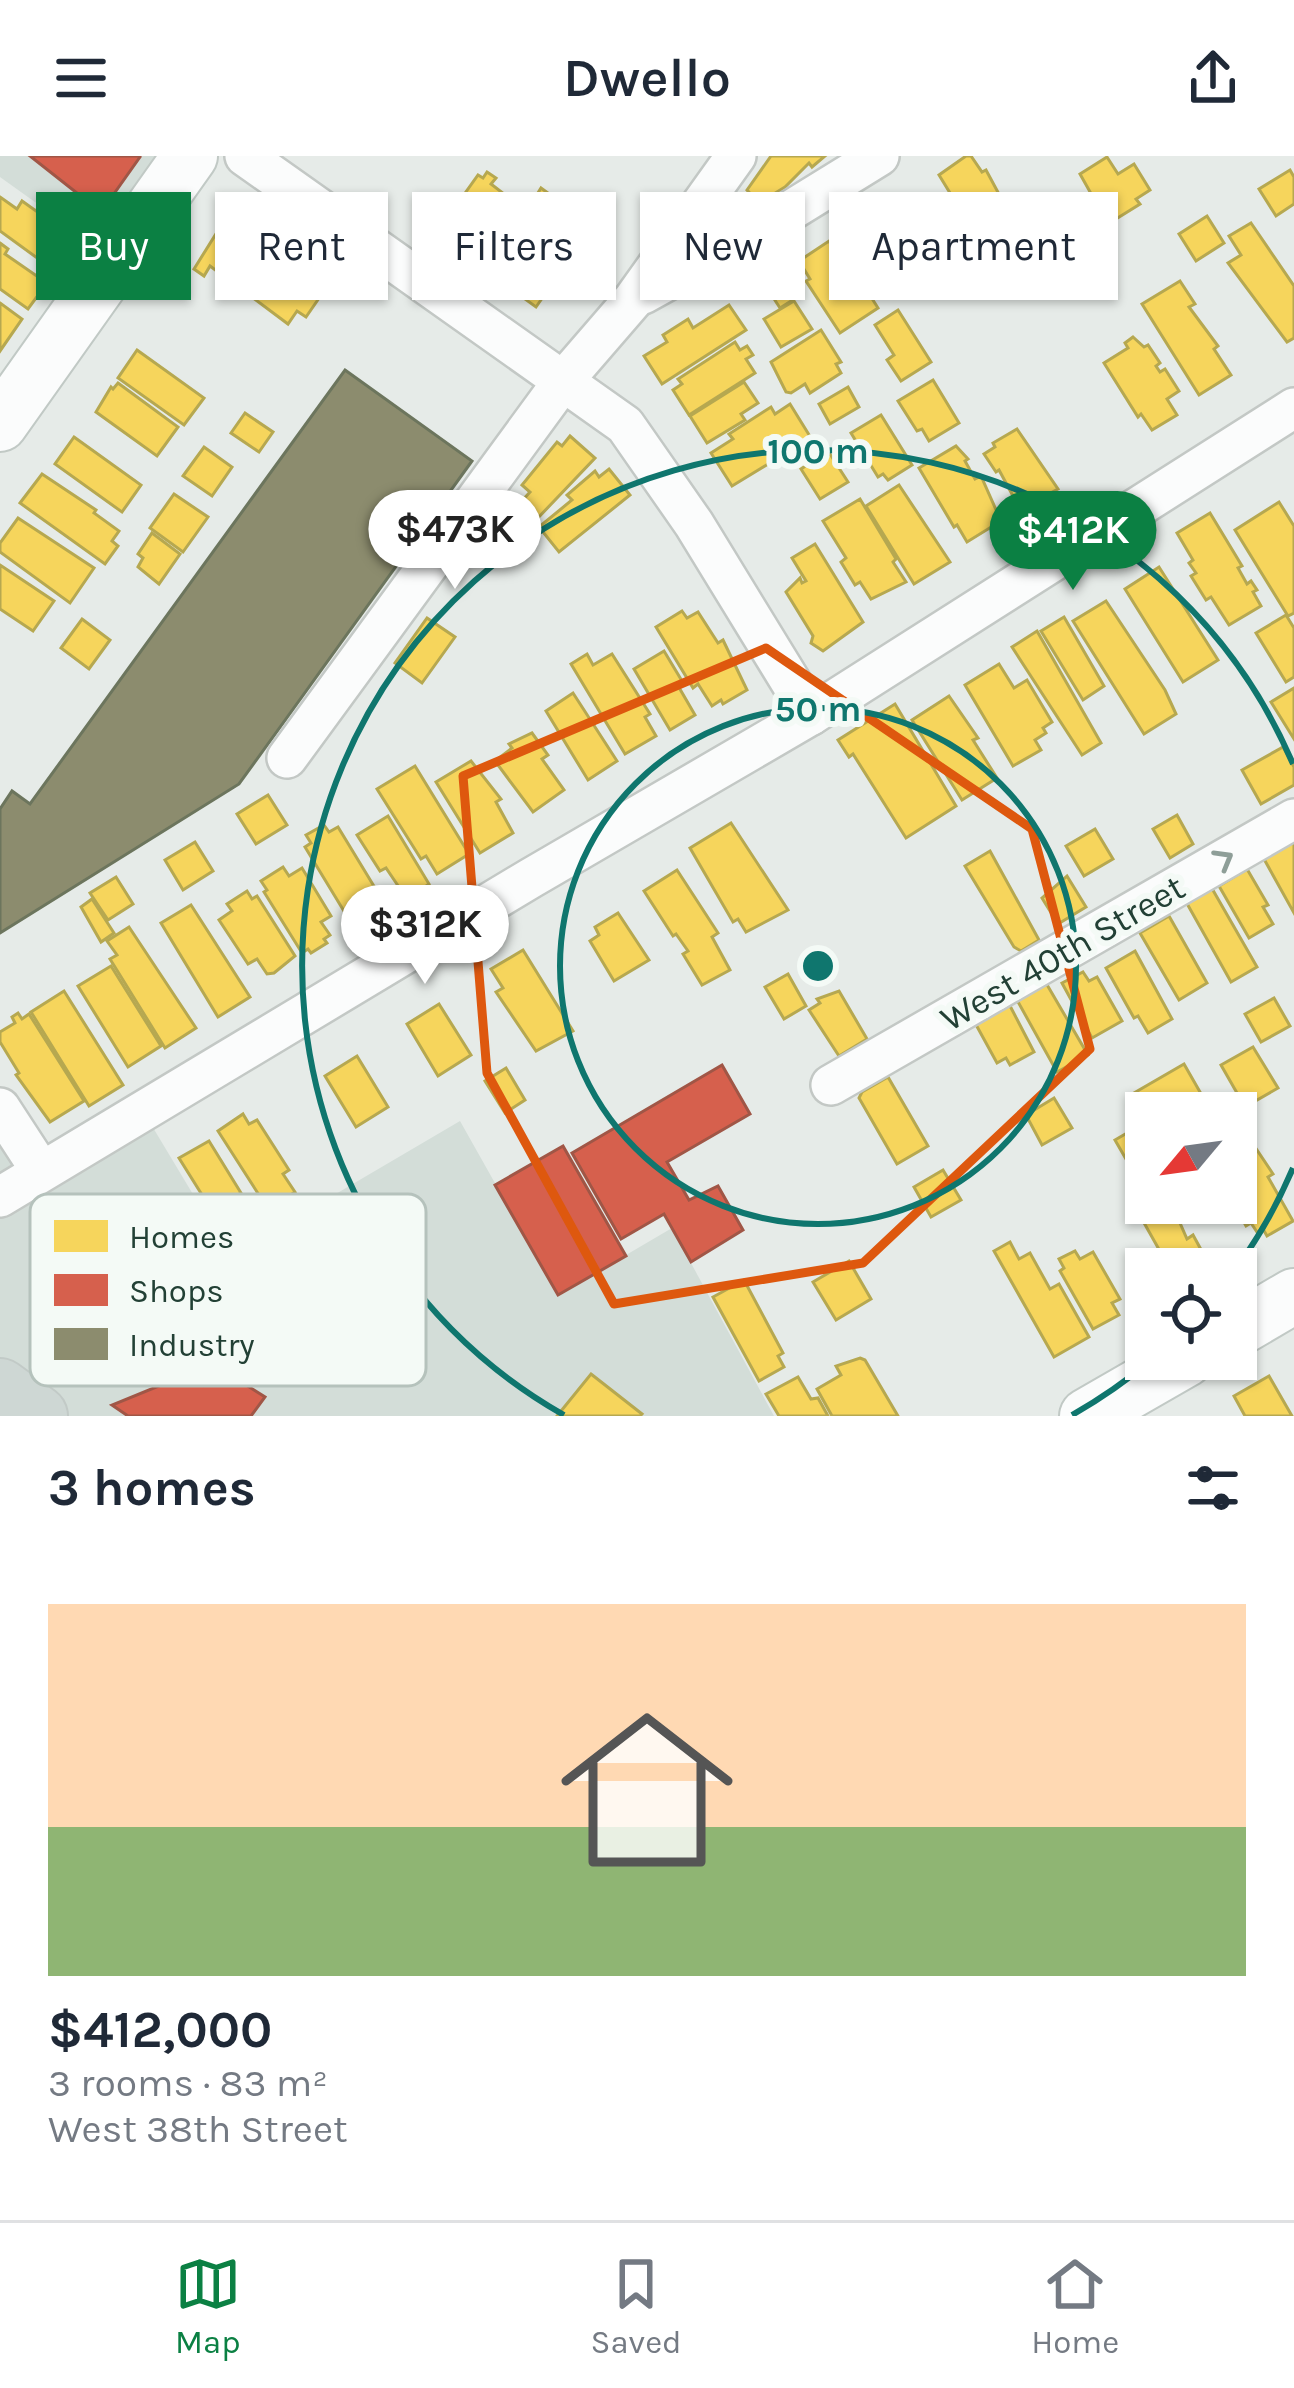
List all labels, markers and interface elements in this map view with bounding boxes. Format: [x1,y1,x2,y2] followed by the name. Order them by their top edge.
[48,45,114,111] icon: menu
[1180,45,1246,111] icon: share
[563,46,731,110] text: Dwello
[36,192,191,300] chip: Buy
[215,192,388,300] chip: Rent
[412,192,616,300] chip: Filters
[640,192,805,300] chip: New
[829,192,1118,300] chip: Apartment
[767,430,869,472] text: 100 m
[371,490,539,592] pin: $473K
[989,491,1157,593] pin: $412K
[395,506,515,552] text: $473K
[1016,507,1130,553] text: $412K
[775,688,862,730] text: 50 m
[1211,851,1232,874] one-way arrow
[933,866,1192,1040] street label: West 40th Street
[341,885,509,987] pin: $312K
[368,901,482,947] text: $312K
[797,945,839,987] centre of rings
[1125,1092,1257,1224] north arrow
[1125,1092,1257,1380] map controls
[30,1194,426,1386] legend
[129,1218,234,1256] text: Homes
[1125,1248,1257,1380] button: locate
[129,1272,224,1310] text: Shops
[129,1326,255,1364] text: Industry
[1180,1455,1246,1521] icon: filters
[48,1458,256,1518] text: 3 homes
[539,1682,755,1898] icon: home
[48,2000,272,2060] text: $412,000
[48,2060,328,2106] text: 3 rooms · 83 m²
[48,2106,348,2152] text: West 38th Street
[175,2251,241,2361] tab: Map
[590,2251,682,2361] tab: Saved
[1031,2251,1119,2361] tab: Home

